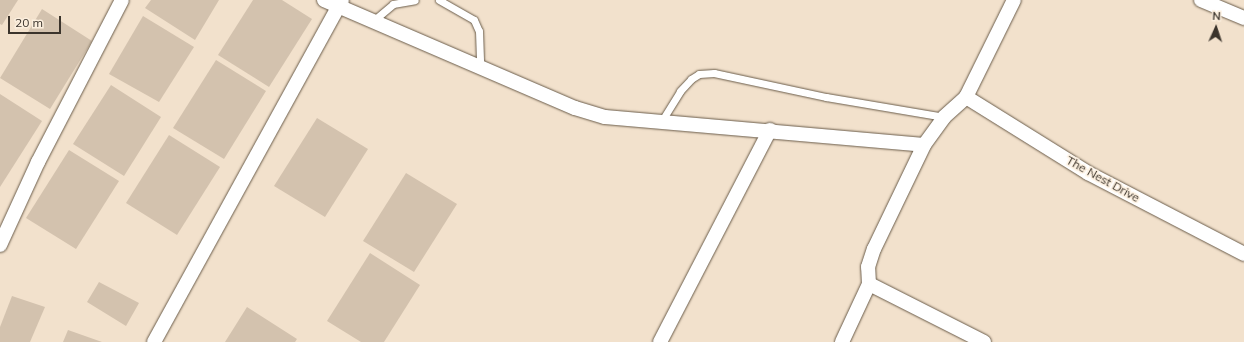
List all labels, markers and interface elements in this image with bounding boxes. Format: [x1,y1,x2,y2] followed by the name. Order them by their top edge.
[10,8,63,34] scale bar
[1196,8,1236,48] north arrow
[1212,9,1221,23] text: N
[15,15,43,30] text: 20 m
[1064,153,1142,205] street label: The Nest Drive

